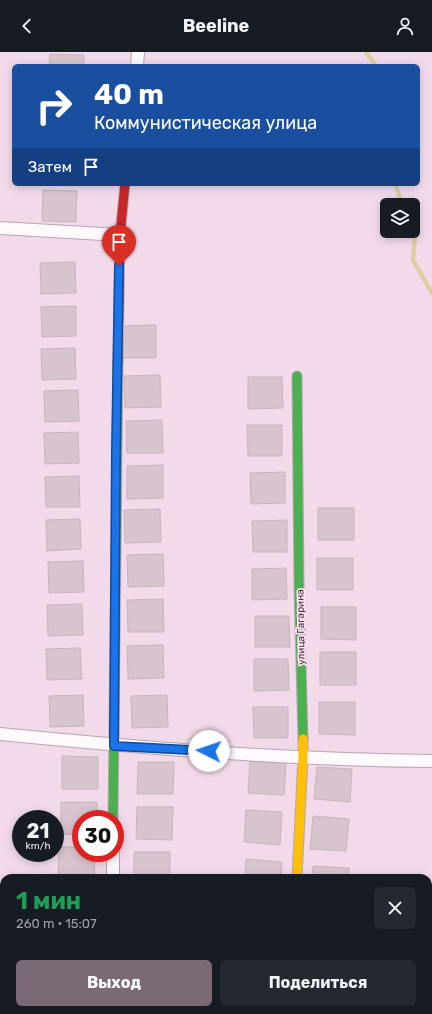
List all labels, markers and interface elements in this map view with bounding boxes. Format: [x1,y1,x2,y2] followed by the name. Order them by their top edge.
[16,15,38,37] icon: back
[183,15,249,37] text: Beeline
[394,15,416,37] icon: person
[94,78,164,111] text: 40 m
[28,80,80,132] icon: right
[94,112,317,134] text: Коммунистическая улица
[80,156,102,178] icon: arrive
[28,158,72,176] text: Затем
[380,198,420,238] map controls
[380,198,420,238] button: layers
[102,225,136,266] pin
[108,231,130,253] icon: arrive
[294,589,308,665] street label: улица Гагарина
[188,730,230,772] position arrow
[72,810,124,862] speed limit sign: 30
[27,819,49,843] text: 21
[26,840,50,852] text: km/h
[16,887,81,915] text: 1 мин
[374,887,416,929] button: close
[16,916,97,931] text: 260 m · 15:07
[16,960,212,1006] button: Выход
[220,960,416,1006] button: Поделиться

